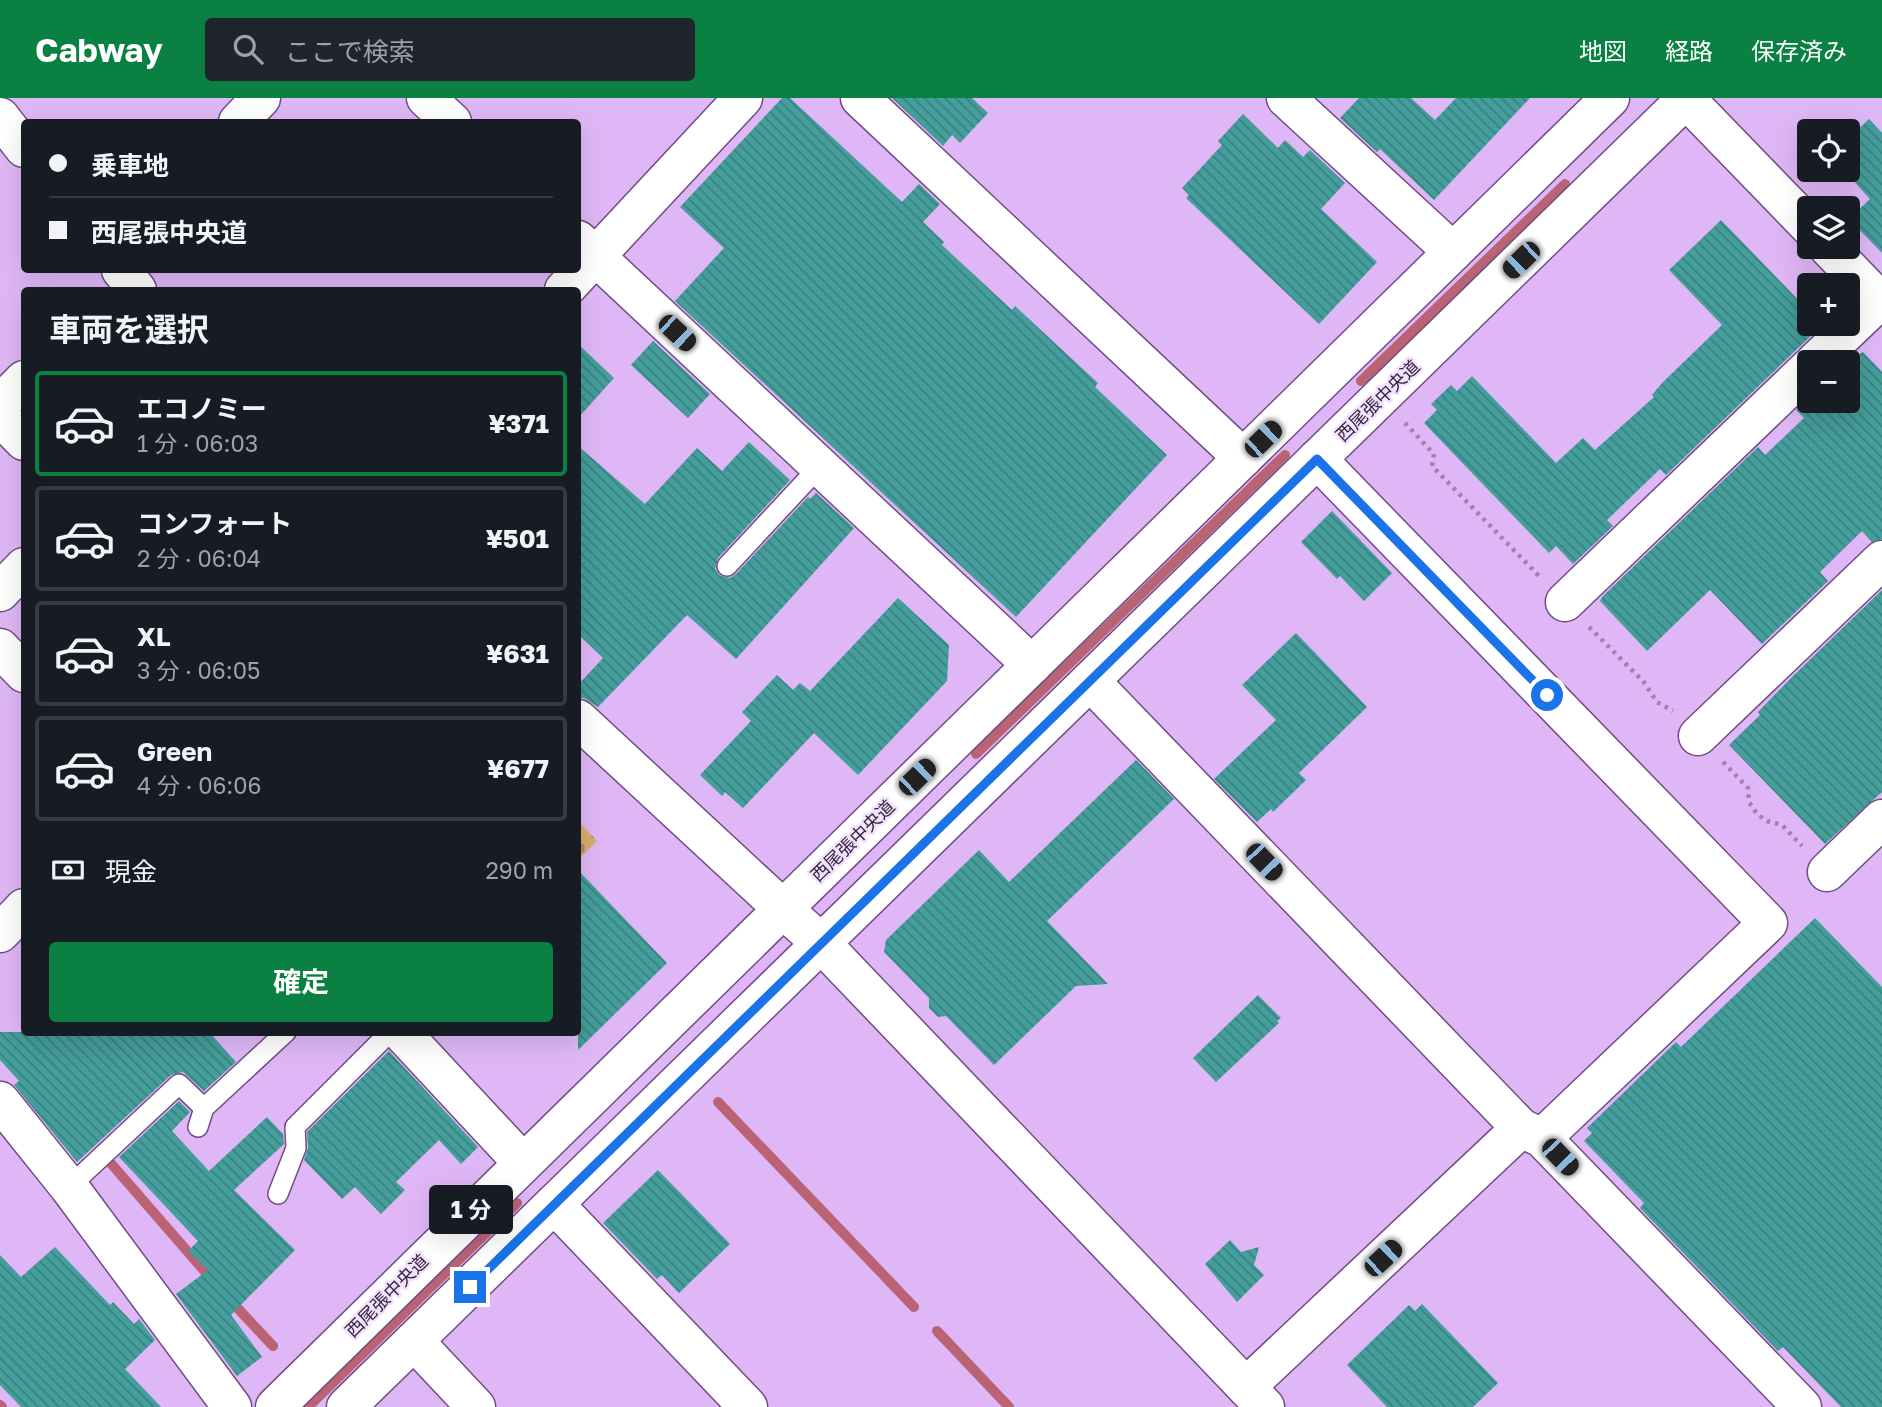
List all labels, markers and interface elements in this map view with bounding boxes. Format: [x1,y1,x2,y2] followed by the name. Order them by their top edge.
[205,18,695,81] search box
[35,30,163,69] text: Cabway
[229,30,267,68] icon: search
[285,36,415,67] text: ここで検索
[1579,36,1627,65] text: 地図
[1665,36,1713,65] text: 経路
[1751,36,1847,65] text: 保存済み
[1797,119,1860,413] map controls
[1797,119,1860,182] button: locate
[91,150,169,181] text: 乗車地
[1797,196,1860,259] button: layers
[91,217,247,248] text: 西尾張中央道
[1499,238,1544,282] car
[1797,273,1860,336] button: +
[49,310,209,348] text: 車両を選択
[655,311,700,355] car
[1797,350,1860,413] button: −
[1331,355,1424,446] street label: 西尾張中央道
[53,392,116,455] icon: car
[137,393,267,424] text: エコノミー
[488,408,549,439] text: ¥371
[1241,417,1286,461] car
[137,429,258,457] text: 1 分 · 06:03
[53,507,116,570] icon: car
[137,508,292,539] text: コンフォート
[486,523,549,554] text: ¥501
[137,544,261,572] text: 2 分 · 06:04
[137,621,171,652] text: XL
[53,622,116,685] icon: car
[486,638,549,669] text: ¥631
[137,656,260,684] text: 3 分 · 06:05
[1531,679,1563,711] route start
[137,736,212,767] text: Green
[53,737,116,800] icon: car
[487,753,549,784] text: ¥677
[895,755,940,799] car
[137,771,261,799] text: 4 分 · 06:06
[806,795,899,886] street label: 西尾張中央道
[1242,840,1287,884] car
[49,851,87,889] icon: cash
[105,856,157,887] text: 現金
[485,856,553,884] text: 290 m
[49,942,553,1022] button: 確定
[1538,1135,1583,1179] car
[428,1186,512,1234] callout: 1 分
[451,1195,491,1223] text: 1 分
[1361,1236,1406,1280] car
[340,1249,432,1341] street label: 西尾張中央道
[454,1271,486,1303] route end

